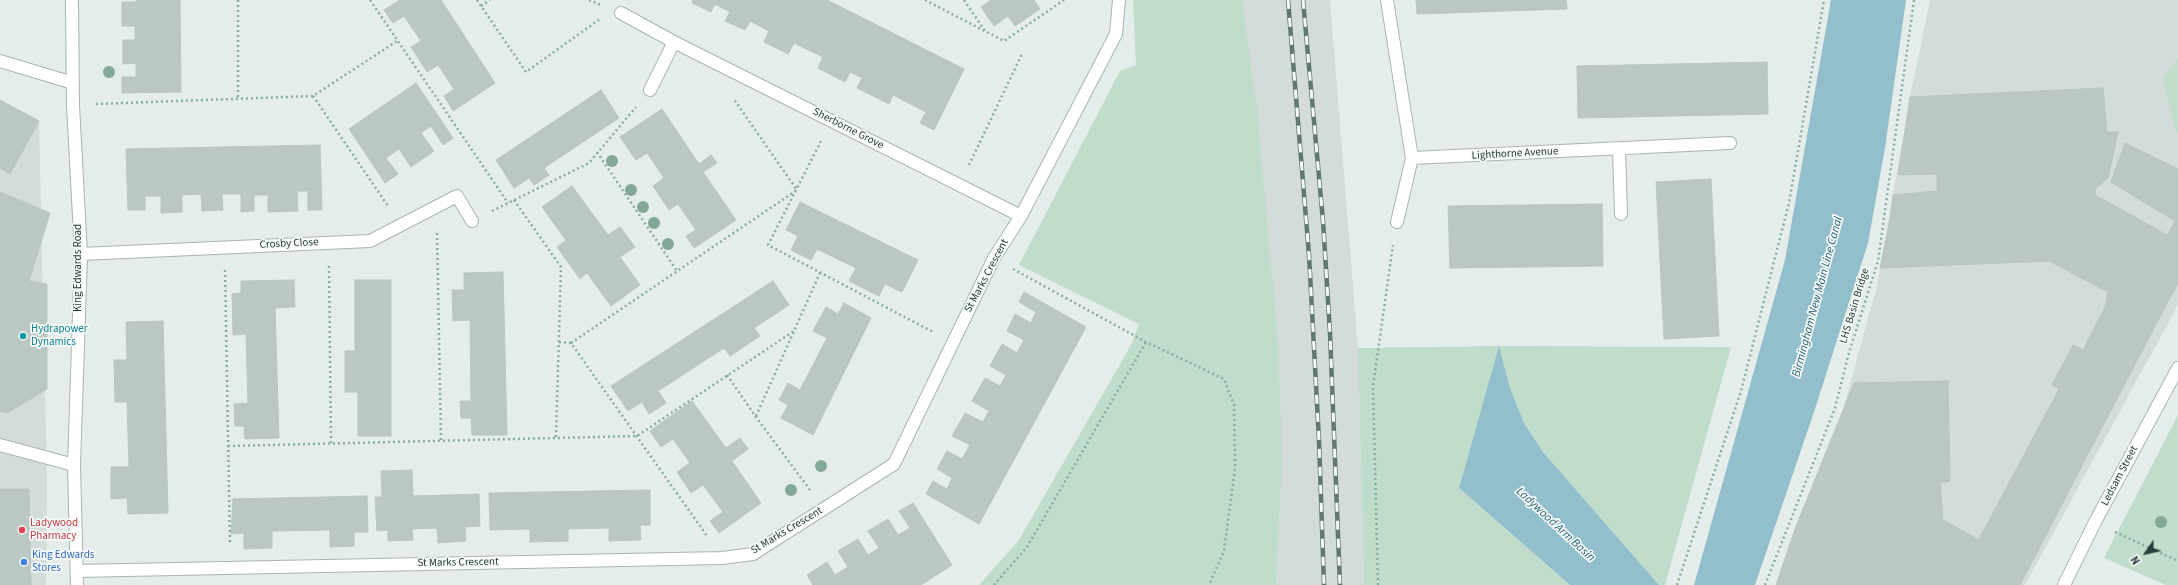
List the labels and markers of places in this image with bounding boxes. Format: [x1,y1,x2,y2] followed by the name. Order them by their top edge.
[31,323,88,349] place label: Hydrapower Dynamics
[18,331,28,341] marker: Hydrapower Dynamics
[30,517,78,543] place label: Ladywood Pharmacy
[17,525,27,535] marker: Ladywood Pharmacy
[32,549,94,575] place label: King Edwards Stores
[19,557,29,567] marker: King Edwards Stores

